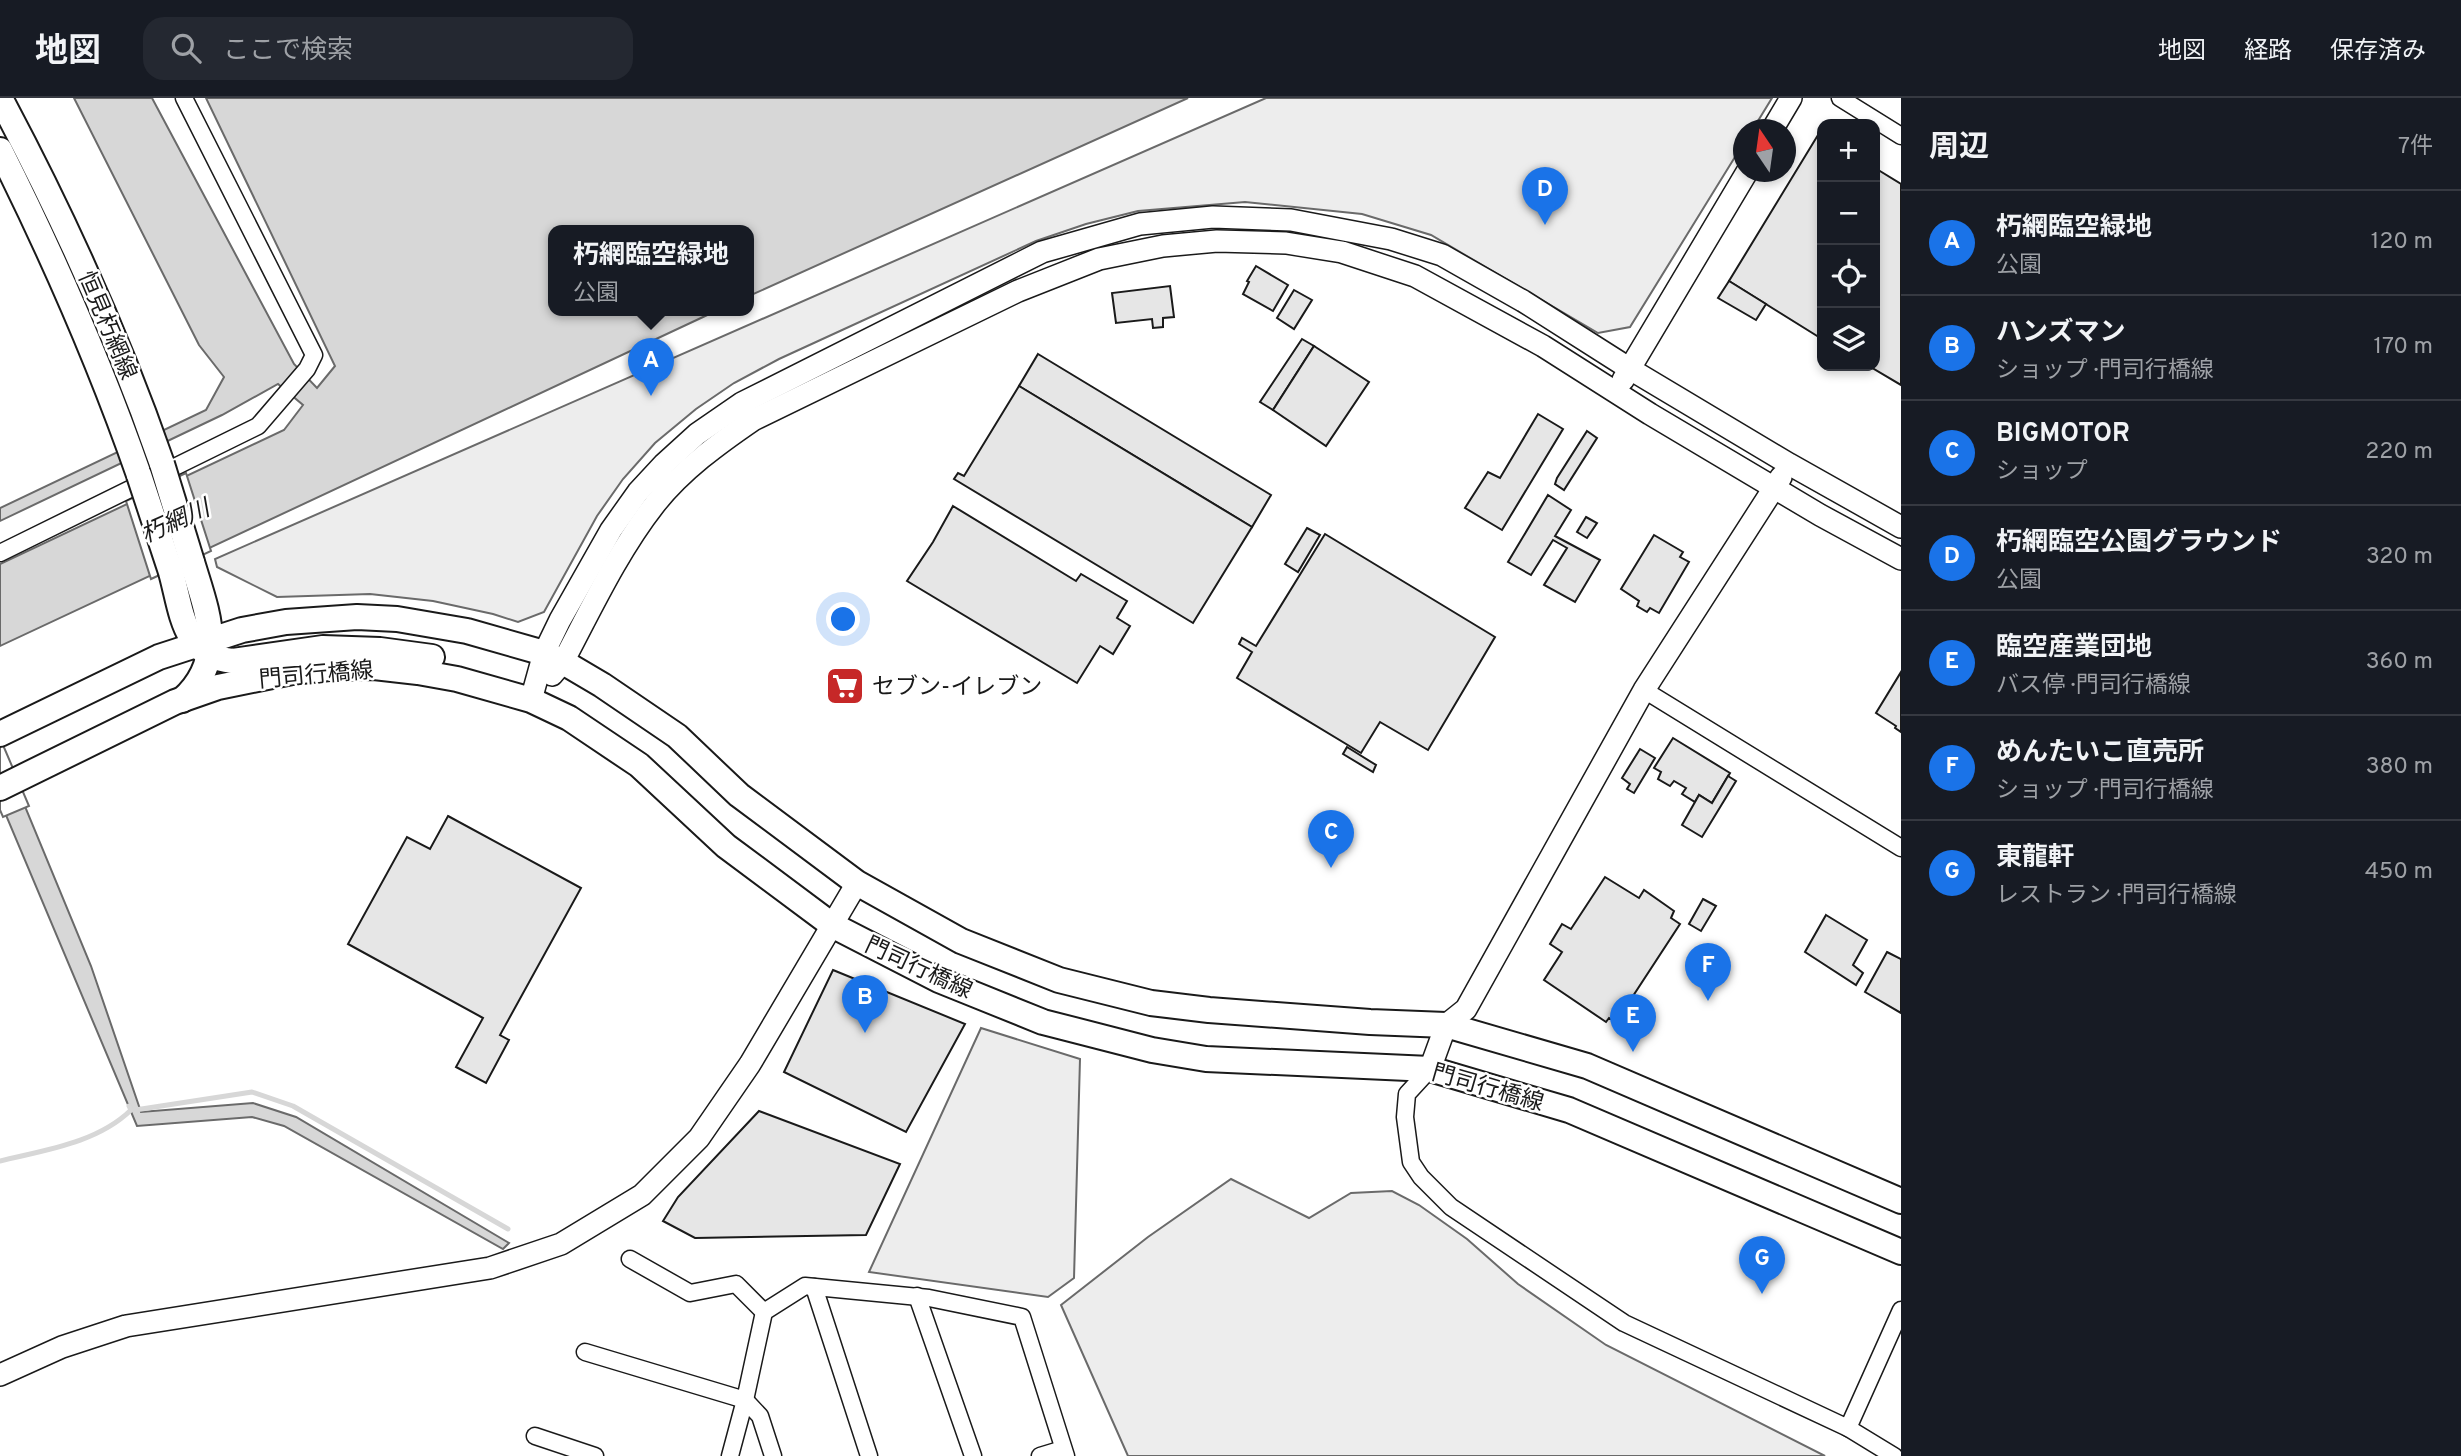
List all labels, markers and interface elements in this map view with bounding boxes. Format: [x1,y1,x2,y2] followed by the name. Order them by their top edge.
[143,17,633,80] search box
[167,29,205,67] icon: search
[35,32,101,74] text: 地図
[223,35,353,68] text: ここで検索
[2158,37,2206,67] text: 地図
[2244,37,2292,67] text: 経路
[2330,37,2426,67] text: 保存済み
[1733,119,1796,182] north arrow
[1817,119,1880,371] map controls
[1817,119,1880,182] button: +
[1929,130,1989,167] text: 周辺
[2398,133,2433,162] text: 7件
[1522,167,1568,225] pin: D
[1817,182,1880,245] button: −
[1996,212,2152,245] text: 朽網臨空緑地
[548,225,754,316] popup
[1944,228,1960,257] text: A
[2371,228,2433,257] text: 120 m
[573,240,729,273] text: 朽網臨空緑地
[1817,245,1880,308] button: locate
[1996,252,2042,281] text: 公園
[70,267,142,385] street label: 恒見朽網線
[573,280,619,309] text: 公園
[1817,308,1880,371] button: layers
[1996,317,2125,350] text: ハンズマン
[1944,333,1960,362] text: B
[2374,333,2433,362] text: 170 m
[628,338,674,396] pin: A
[1996,357,2214,386] text: ショップ · 門司行橋線
[1996,418,2130,451] text: BIGMOTOR
[1945,438,1959,467] text: C
[2365,438,2433,467] text: 220 m
[1996,458,2088,487] text: ショップ
[137,493,218,551] water label: 朽網川
[1996,527,2282,560] text: 朽網臨空公園グラウンド
[1944,543,1960,572] text: D
[2366,543,2433,572] text: 320 m
[1996,567,2042,596] text: 公園
[826,602,860,636] your location
[1996,632,2152,665] text: 臨空産業団地
[1945,648,1959,677] text: E
[2366,648,2433,677] text: 360 m
[258,657,375,696] street label: 門司行橋線
[824,665,866,707] supermarket icon: セブン-イレブン
[1996,672,2191,701] text: バス停 · 門司行橋線
[872,674,1042,703] place label: セブン-イレブン
[1996,737,2204,770] text: めんたいこ直売所
[1945,753,1959,782] text: F
[2366,753,2433,782] text: 380 m
[1996,777,2214,806] text: ショップ · 門司行橋線
[1308,810,1354,868] pin: C
[1996,842,2074,875] text: 東龍軒
[1944,858,1960,887] text: G
[2365,858,2433,887] text: 450 m
[1996,882,2237,911] text: レストラン · 門司行橋線
[860,932,976,1007] street label: 門司行橋線
[1685,943,1731,1001] pin: F
[842,975,888,1033] pin: B
[1610,994,1656,1052] pin: E
[1428,1060,1547,1119] street label: 門司行橋線
[1739,1236,1785,1294] pin: G

